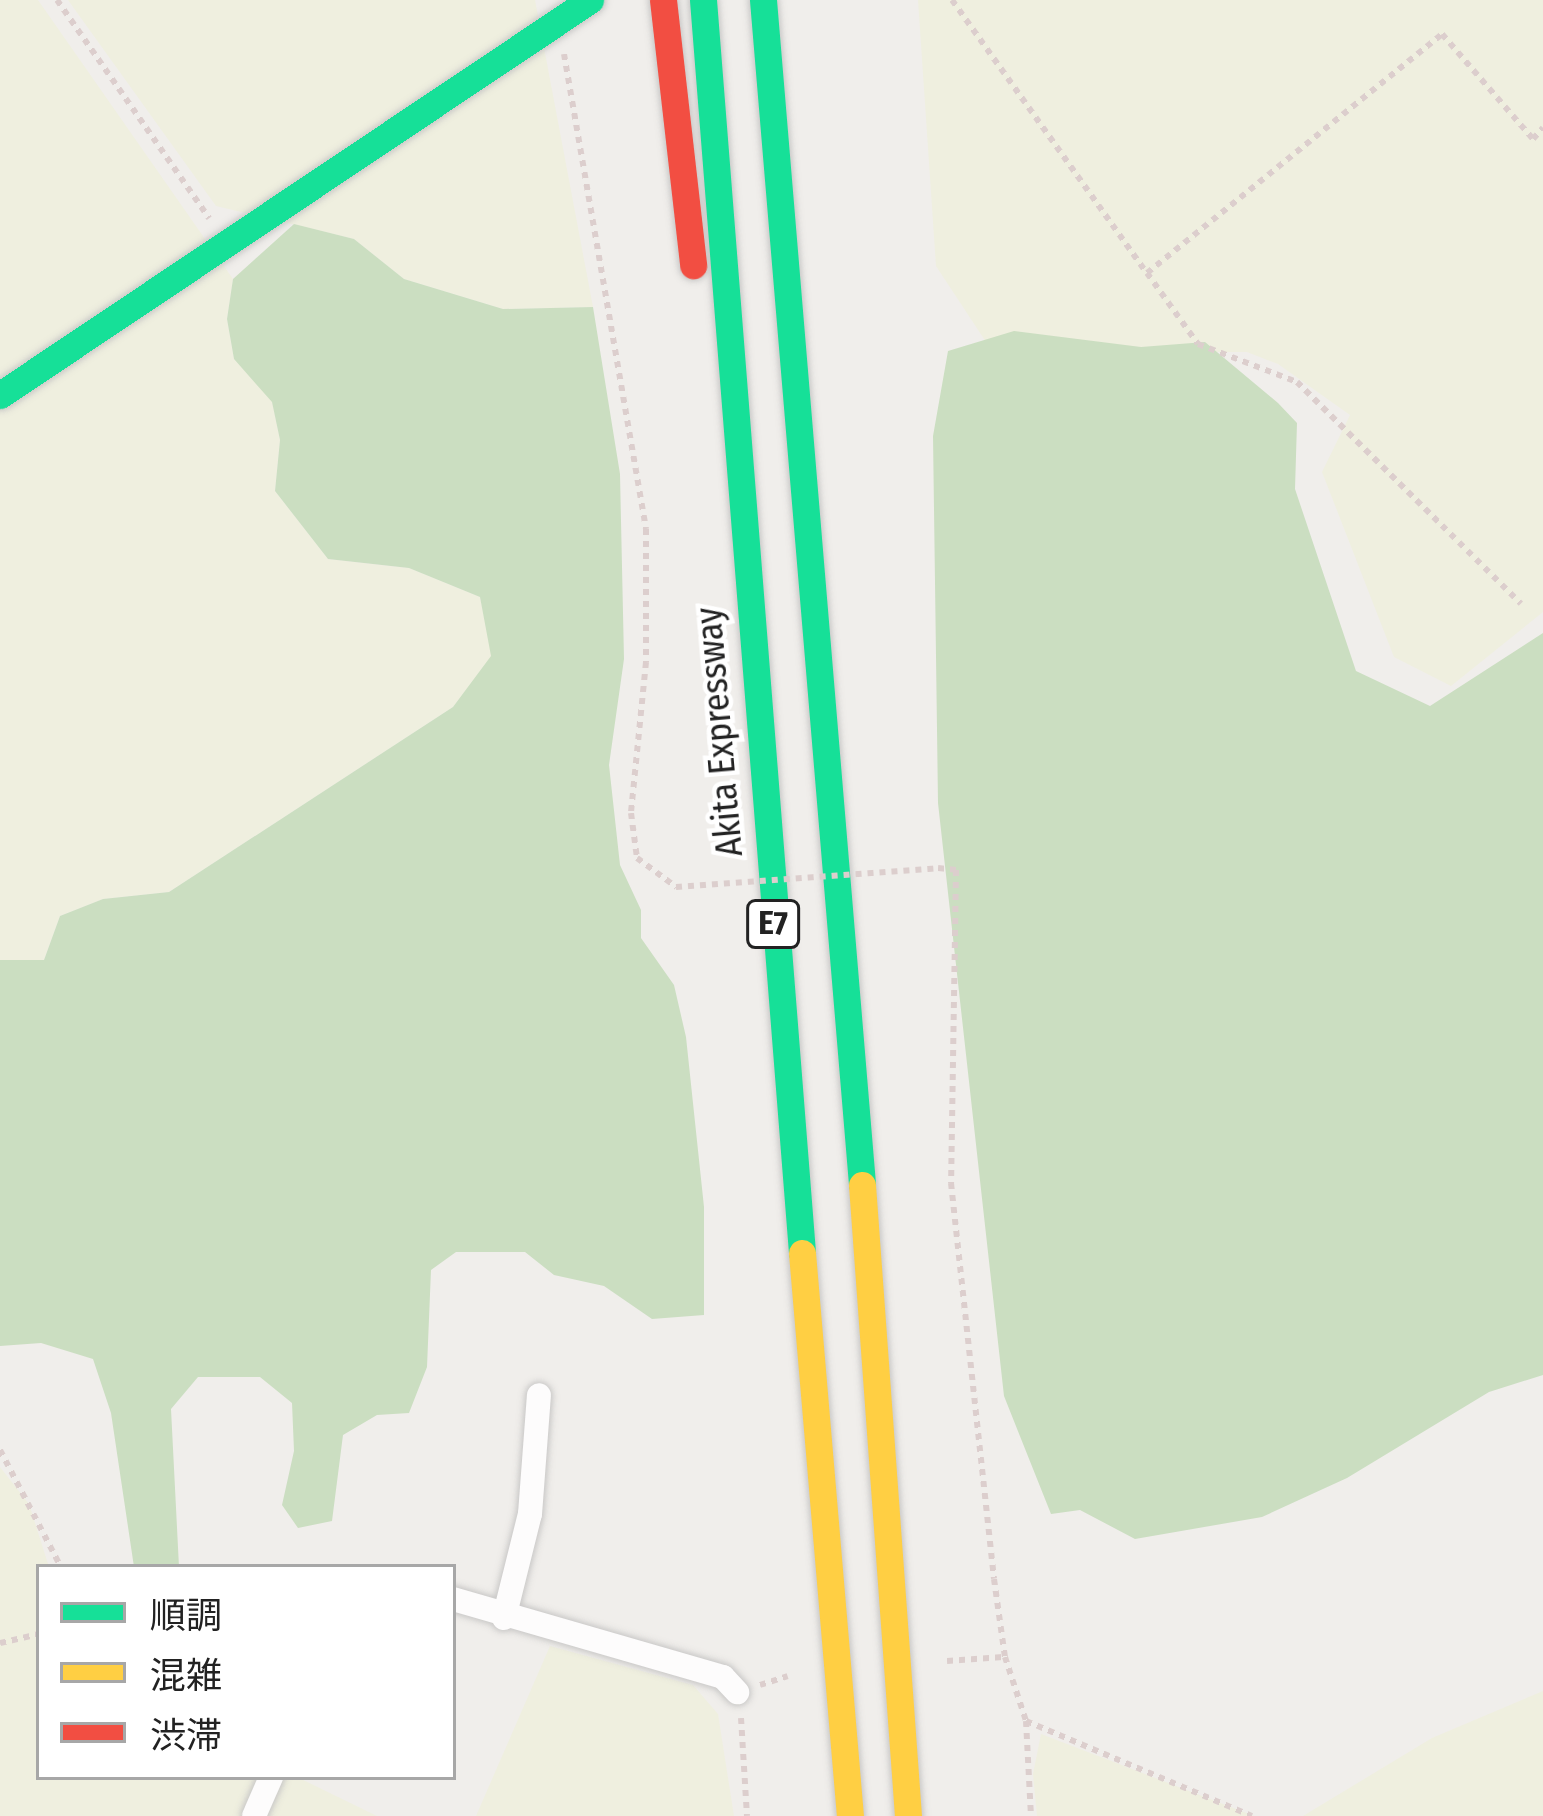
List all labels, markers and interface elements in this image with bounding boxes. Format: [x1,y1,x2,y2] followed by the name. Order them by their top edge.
[688,606,752,858] street label: Akita Expressway
[746,897,800,951] road number: E7
[36,1564,456,1780] legend
[150,1594,222,1638] text: 順調
[150,1654,222,1698] text: 混雑
[150,1714,222,1758] text: 渋滞

